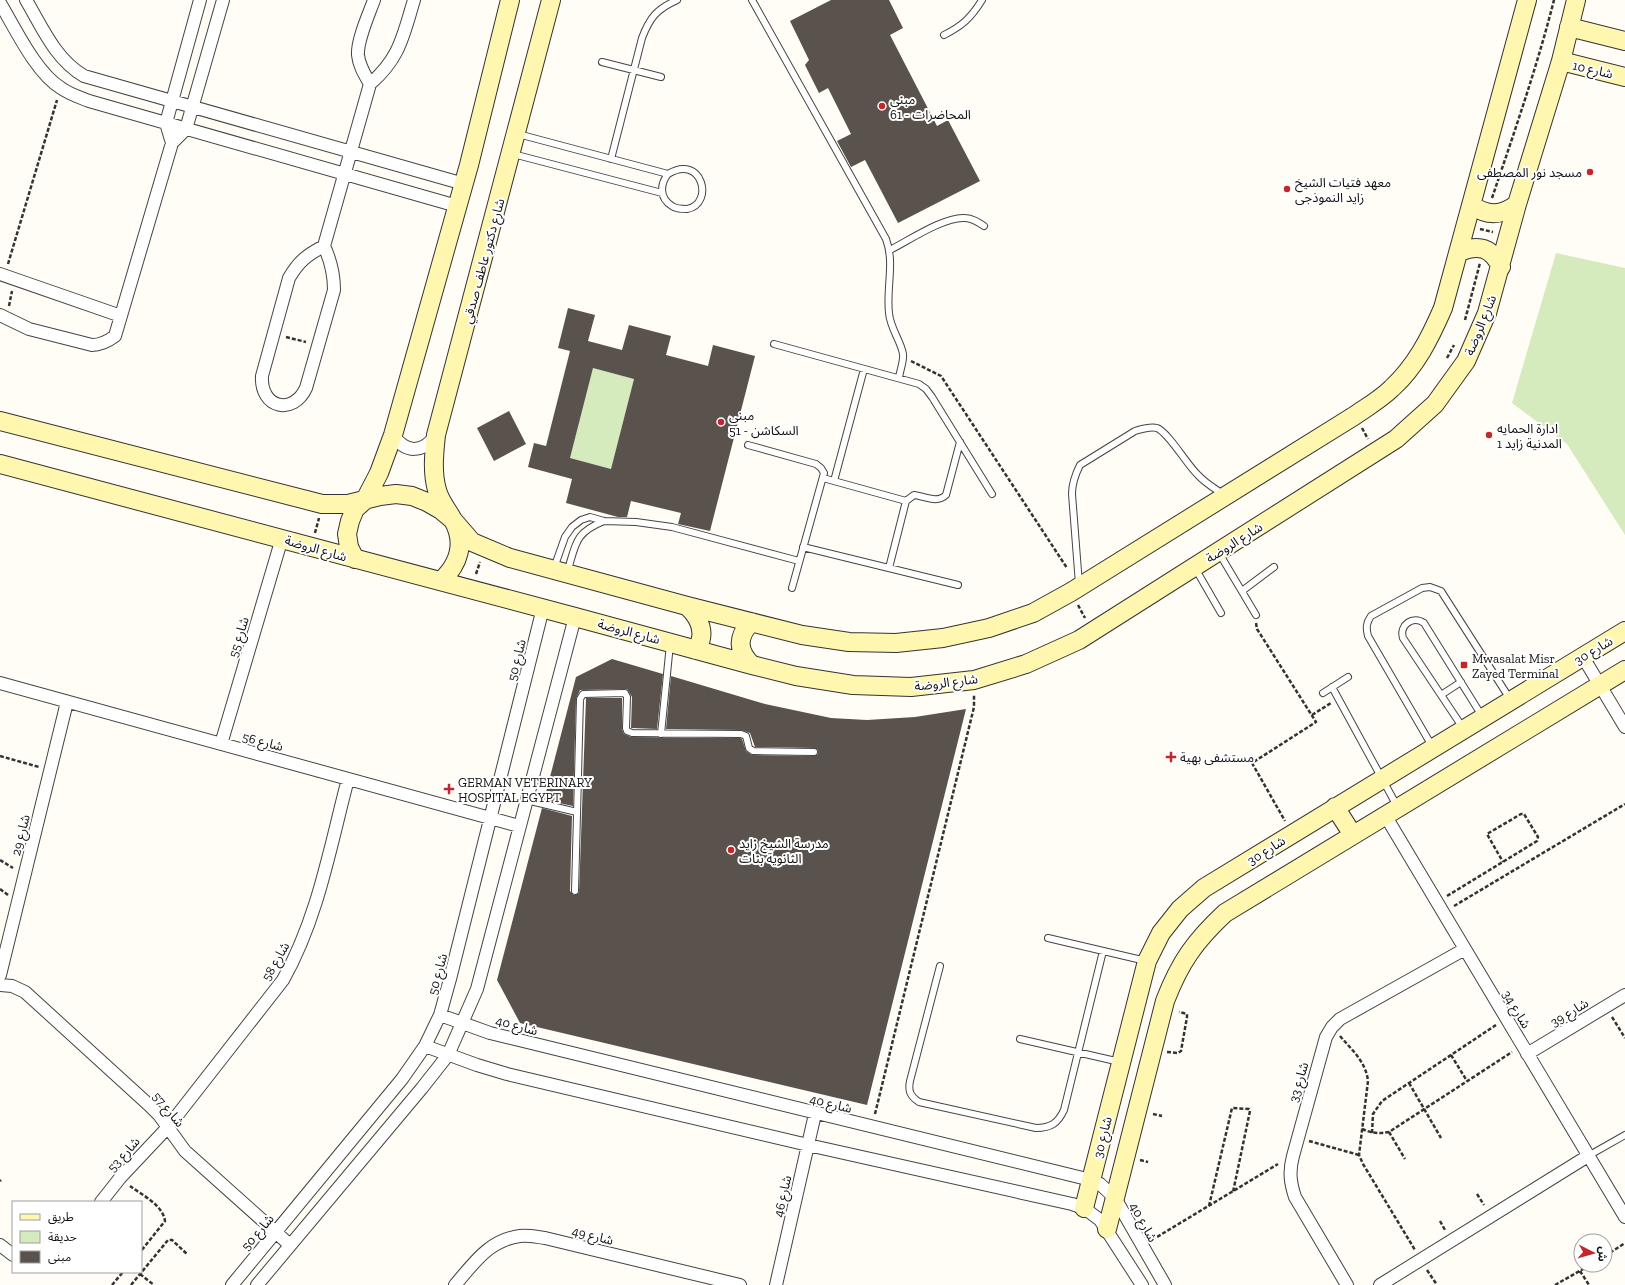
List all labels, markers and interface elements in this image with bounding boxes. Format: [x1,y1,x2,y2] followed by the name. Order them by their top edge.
[1571,58,1614,84] street label: شارع 10
[890,92,971,122] place label: مبنى المحاضرات - 61
[877,101,887,111] marker: مبنى المحاضرات - 61
[1477,165,1582,181] place label: مسجد نور المصطفى
[1585,167,1595,177] marker: مسجد نور المصطفى
[1295,175,1391,206] place label: معهد فتيات الشيخ زايد النموذجى
[1282,184,1292,194] marker: معهد فتيات الشيخ زايد النموذجى
[460,197,510,326] street label: شارع دكتور عاطف صدقي
[1462,293,1502,359] street label: شارع الروضة
[729,408,799,439] place label: مبنى السكاشن - 51
[716,417,726,427] marker: مبنى السكاشن - 51
[1497,421,1562,451] place label: ادارة الحمايه المدنية زايد 1
[1484,430,1494,440] marker: ادارة الحمايه المدنية زايد 1
[1203,519,1267,568] street label: شارع الروضة
[282,532,349,567] street label: شارع الروضة
[225,615,255,660] street label: شارع 55
[595,616,662,650] street label: شارع الروضة
[1571,633,1617,670] street label: شارع 30
[504,638,532,683] street label: شارع 50
[1472,651,1559,681] place label: Mwasalat Misr Zayed Terminal
[1459,660,1469,670] marker: Mwasalat Misr Zayed Terminal
[913,671,979,697] street label: شارع الروضة
[240,729,285,757] street label: شارع 56
[1180,750,1254,766] place label: مستشفى بهية
[1165,751,1177,763] marker: مستشفى بهية
[458,775,592,805] place label: GERMAN VETERINARY HOSPITAL EGYPT
[443,783,455,795] marker: GERMAN VETERINARY HOSPITAL EGYPT
[8,813,36,858] street label: شارع 29
[1244,833,1290,870] street label: شارع 30
[739,836,829,866] place label: مدرسة الشيخ زايد الثانوية بنات
[726,845,736,855] marker: مدرسة الشيخ زايد الثانوية بنات
[258,939,295,985] street label: شارع 58
[425,952,453,997] street label: شارع 50
[1497,988,1534,1033] street label: شارع 34
[1548,995,1592,1032] street label: شارع 39
[493,1013,539,1041] street label: شارع 40
[1286,1060,1314,1105] street label: شارع 33
[147,1089,188,1132] street label: شارع 57
[808,1091,853,1119] street label: شارع 40
[1090,1115,1118,1160] street label: شارع 30
[104,1134,145,1177] street label: شارع 53
[770,1174,797,1219] street label: شارع 46
[1124,1200,1160,1246] street label: شارع 40
[12,1201,142,1273] legend
[48,1210,74,1225] text: طريق
[238,1211,279,1255] street label: شارع 50
[570,1223,615,1251] street label: شارع 49
[48,1230,77,1244] text: حديقة
[1573,1233,1613,1273] north arrow
[1595,1246,1610,1262] text: ش
[48,1250,71,1264] text: مبنى

